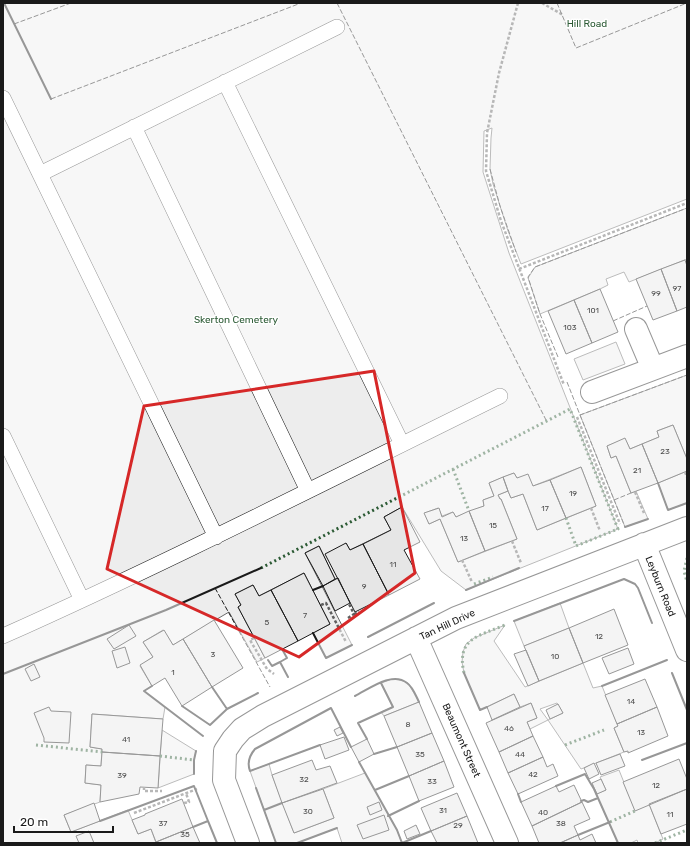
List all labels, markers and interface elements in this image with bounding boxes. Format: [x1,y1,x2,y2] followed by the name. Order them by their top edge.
[567,18,607,30] park label: Hill Road
[673,284,681,293] house number: 97
[651,289,661,298] house number: 99
[587,306,599,315] house number: 101
[194,314,279,326] park label: Skerton Cemetery
[563,323,577,332] house number: 103
[660,447,670,456] house number: 23
[633,466,641,475] house number: 21
[569,489,577,498] house number: 19
[541,504,549,513] house number: 17
[489,521,497,530] house number: 15
[460,534,468,543] house number: 13
[642,554,678,619] street label: Leyburn Road
[390,560,396,569] house number: 11
[362,582,367,591] house number: 9
[418,607,477,643] street label: Tan Hill Drive
[303,611,307,620] house number: 7
[265,618,270,627] house number: 5
[595,632,603,641] house number: 12
[211,650,216,659] house number: 3
[551,652,559,661] house number: 10
[171,668,175,677] house number: 1
[627,697,635,706] house number: 14
[439,702,483,779] street label: Beaumont Street
[405,720,411,729] house number: 8
[504,724,514,733] house number: 46
[637,728,645,737] house number: 13
[122,735,130,744] house number: 41
[415,750,425,759] house number: 35
[515,750,525,759] house number: 44
[528,770,538,779] house number: 42
[117,771,127,780] house number: 39
[299,775,309,784] house number: 32
[427,777,437,786] house number: 33
[652,781,660,790] house number: 12
[439,806,447,815] house number: 31
[303,807,313,816] house number: 30
[14,808,113,834] scale bar
[538,808,548,817] house number: 40
[667,810,673,819] house number: 11
[20,815,48,829] text: 20 m
[159,819,167,828] house number: 37
[556,819,566,828] house number: 38
[453,821,463,830] house number: 29
[180,830,190,839] house number: 35

